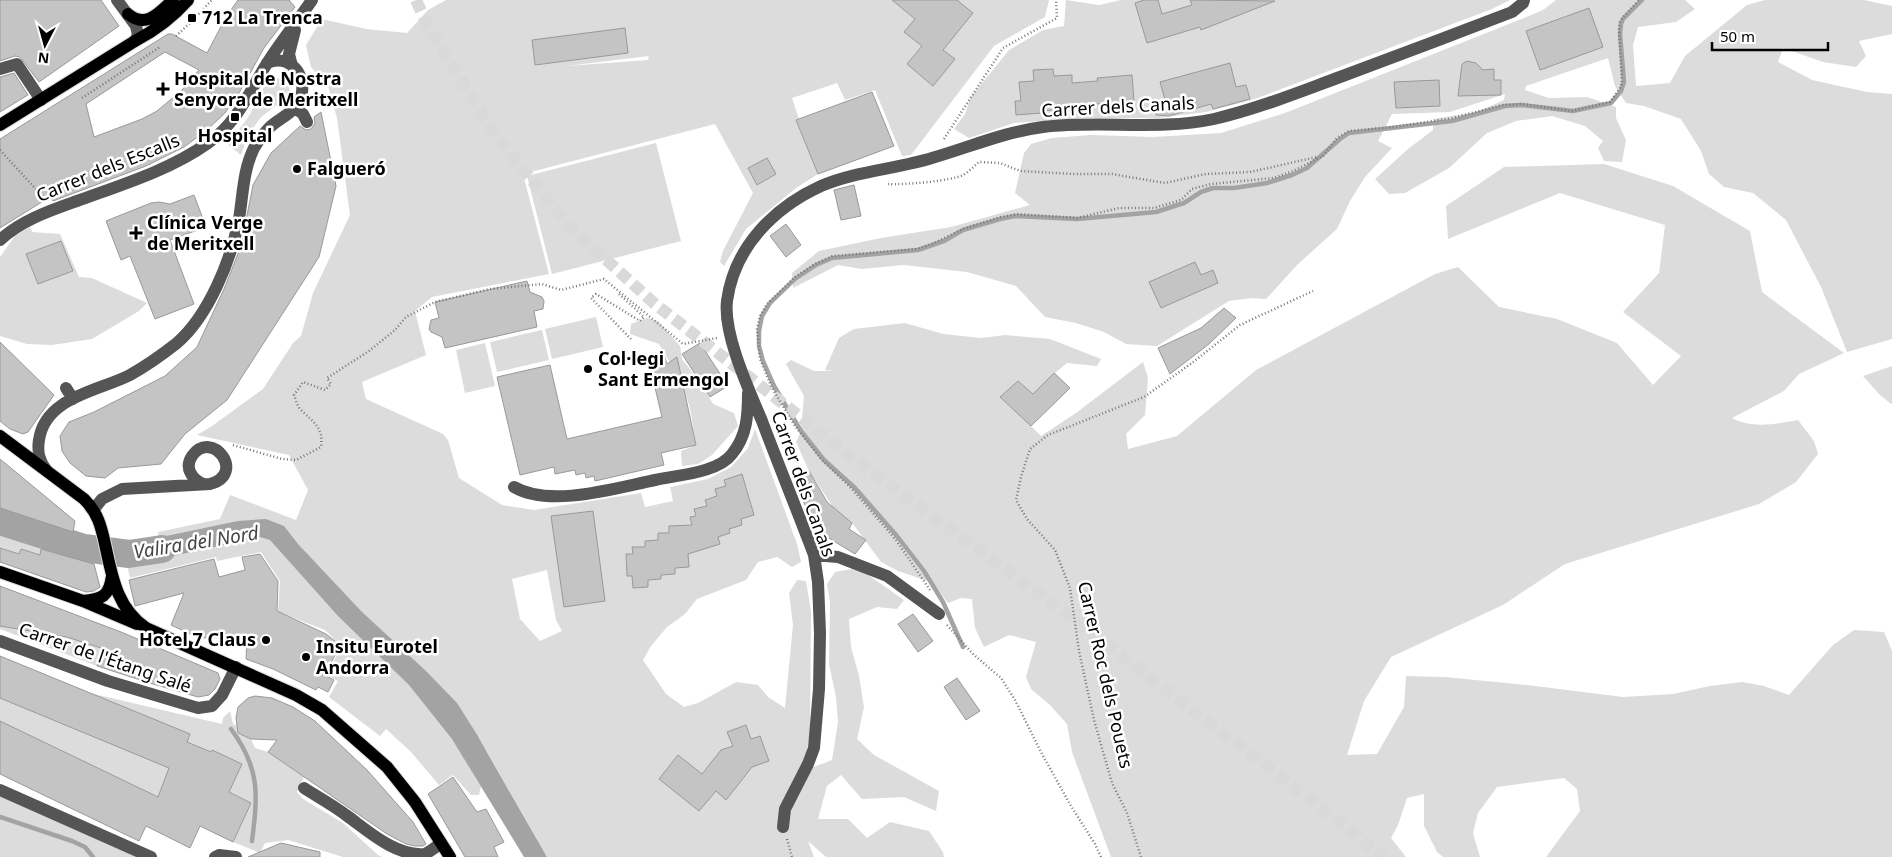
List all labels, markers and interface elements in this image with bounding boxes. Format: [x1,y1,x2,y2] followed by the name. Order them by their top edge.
[202,5,323,29] place label: 712 La Trenca
[186,12,198,24] marker: 712 La Trenca
[20,20,70,70] north arrow
[1712,20,1828,52] scale bar
[1720,26,1755,46] text: 50 m
[37,48,50,68] text: N
[174,66,358,111] place label: Hospital de Nostra Senyora de Meritxell
[156,82,170,96] marker: Hospital de Nostra Senyora de Meritxell
[1041,90,1195,122] street label: Carrer dels Canals
[229,111,241,123] marker: Hospital
[198,123,272,147] place label: Hospital
[32,127,183,207] street label: Carrer dels Escalls
[307,156,386,180] place label: Falgueró
[291,163,303,175] marker: Falgueró
[147,210,263,255] place label: Clínica Verge de Meritxell
[129,226,143,240] marker: Clínica Verge de Meritxell
[598,346,729,391] place label: Col·legi Sant Ermengol
[582,363,594,375] marker: Col·legi Sant Ermengol
[766,407,841,560] street label: Carrer dels Canals
[132,519,261,565] water label: Valira del Nord
[1073,579,1139,771] street label: Carrer Roc dels Pouets
[16,616,195,698] street label: Carrer de l'Étang Salé
[139,627,256,651] place label: Hotel 7 Claus
[260,634,272,646] marker: Hotel 7 Claus
[316,634,438,679] place label: Insitu Eurotel Andorra
[300,651,312,663] marker: Insitu Eurotel Andorra

